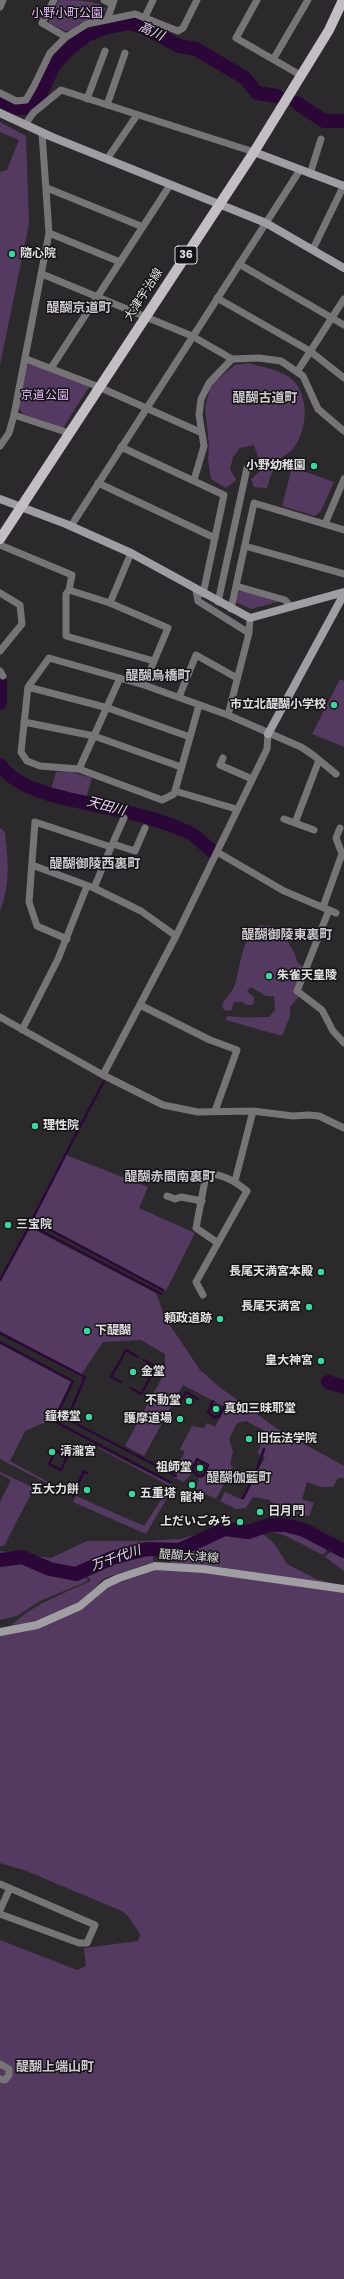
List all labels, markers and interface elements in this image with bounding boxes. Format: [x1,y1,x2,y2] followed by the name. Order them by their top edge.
[31,7,103,21] park label: 小野小町公園
[136,19,166,45] water label: 高川
[175,246,197,264] road number: 36
[20,247,56,261] place label: 隨心院
[7,249,17,259] marker: 隨心院
[122,266,166,324] street label: 大津宇治線
[47,301,111,317] district label: 醍醐京道町
[21,389,69,403] park label: 京道公園
[233,391,297,407] district label: 醍醐古道町
[246,459,306,473] place label: 小野幼稚園
[309,461,319,471] marker: 小野幼稚園
[126,669,190,685] district label: 醍醐烏橋町
[230,698,326,712] place label: 市立北醍醐小学校
[329,700,339,710] marker: 市立北醍醐小学校
[85,794,127,820] water label: 天田川
[50,857,140,873] district label: 醍醐御陵西裏町
[242,928,332,944] district label: 醍醐御陵東裏町
[277,969,337,983] place label: 朱雀天皇陵
[264,971,274,981] marker: 朱雀天皇陵
[43,1119,79,1133] place label: 理性院
[30,1121,40,1131] marker: 理性院
[125,1170,215,1186] district label: 醍醐赤間南裏町
[16,1218,52,1232] place label: 三宝院
[3,1220,13,1230] marker: 三宝院
[229,1265,313,1279] place label: 長尾天満宮本殿
[316,1267,326,1277] marker: 長尾天満宮本殿
[241,1300,301,1314] place label: 長尾天満宮
[304,1302,314,1312] marker: 長尾天満宮
[164,1312,212,1326] place label: 頼政道跡
[215,1314,225,1324] marker: 頼政道跡
[95,1324,131,1338] place label: 下醍醐
[82,1326,92,1336] marker: 下醍醐
[265,1354,313,1368] place label: 皇大神宮
[316,1356,326,1366] marker: 皇大神宮
[141,1365,165,1379] place label: 金堂
[128,1367,138,1377] marker: 金堂
[145,1394,181,1408] place label: 不動堂
[184,1396,194,1406] marker: 不動堂
[224,1402,296,1416] place label: 真如三昧耶堂
[211,1404,221,1414] marker: 真如三昧耶堂
[45,1410,81,1424] place label: 鐘楼堂
[84,1412,94,1422] marker: 鐘楼堂
[124,1412,172,1426] place label: 護摩道場
[175,1414,185,1424] marker: 護摩道場
[257,1432,317,1446] place label: 旧伝法学院
[244,1434,254,1444] marker: 旧伝法学院
[60,1445,96,1459] place label: 清瀧宮
[47,1447,57,1457] marker: 清瀧宮
[156,1461,192,1475] place label: 祖師堂
[195,1463,205,1473] marker: 祖師堂
[207,1471,271,1487] district label: 醍醐伽藍町
[187,1480,197,1490] marker: 龍神
[31,1483,79,1497] place label: 五大力餅
[82,1485,92,1495] marker: 五大力餅
[140,1487,176,1501] place label: 五重塔
[127,1489,137,1499] marker: 五重塔
[180,1491,204,1505] place label: 龍神
[268,1505,304,1519] place label: 日月門
[255,1507,265,1517] marker: 日月門
[160,1515,232,1529] place label: 上だいごみち
[235,1517,245,1527] marker: 上だいごみち
[89,1543,143,1575] water label: 万千代川
[159,1548,219,1566] street label: 醍醐大津線
[16,2060,94,2076] district label: 醍醐上端山町

